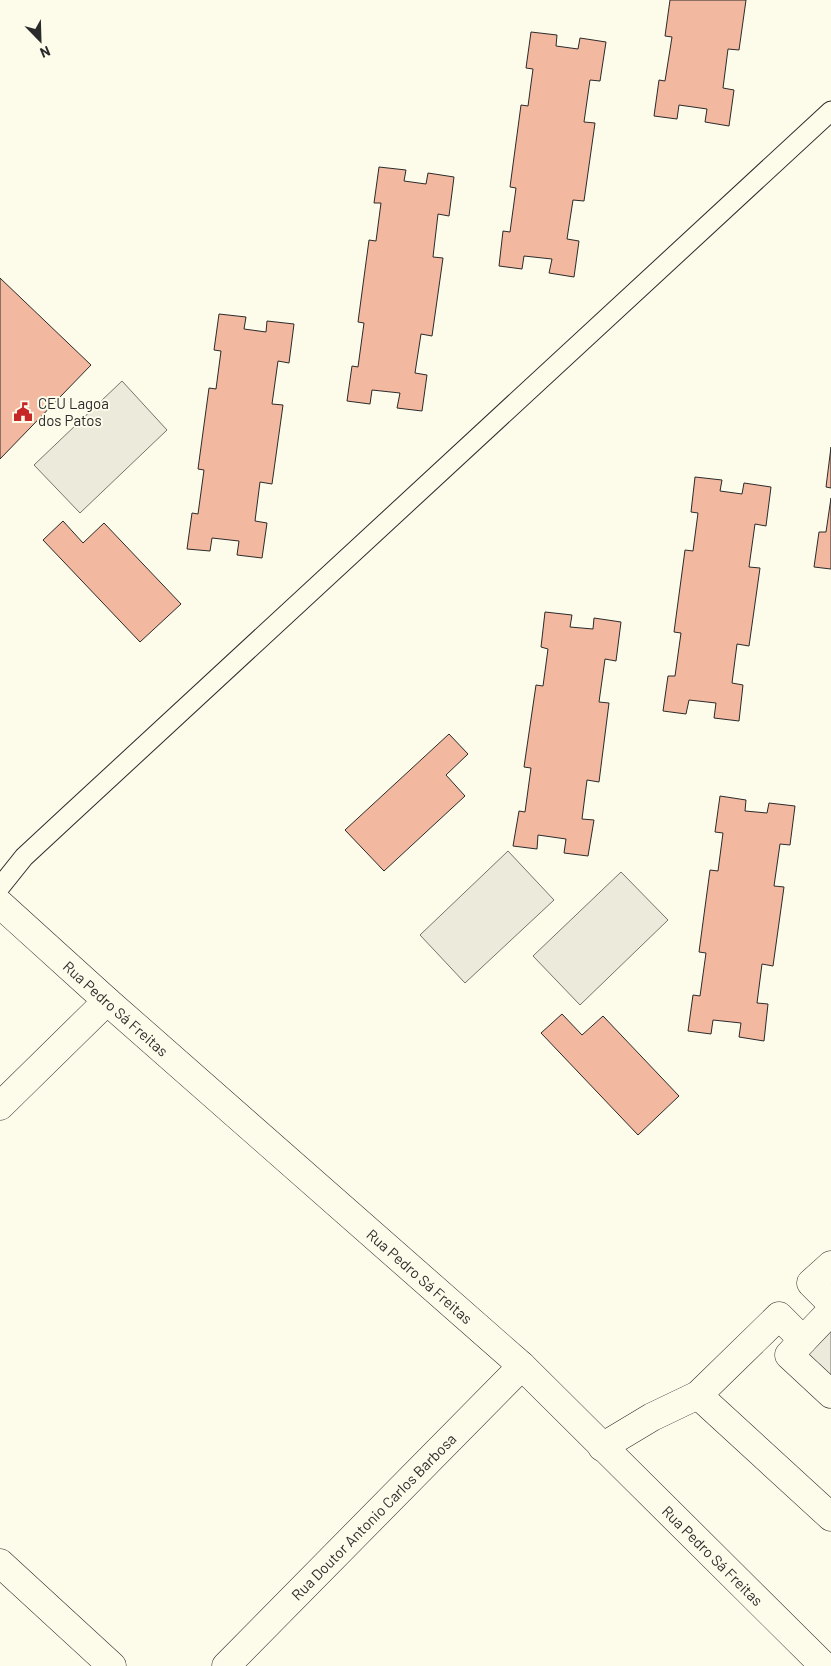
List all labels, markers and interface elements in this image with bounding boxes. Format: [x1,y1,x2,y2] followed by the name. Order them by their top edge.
[15,15,65,65] north arrow
[38,43,53,62] text: N
[38,394,109,429] place label: CEU Lagoa dos Patos
[12,401,34,423] public building icon: CEU Lagoa dos Patos
[60,957,172,1060] street label: Rua Pedro Sá Freitas
[363,1225,476,1327] street label: Rua Pedro Sá Freitas
[287,1429,460,1604] street label: Rua Doutor Antonio Carlos Barbosa
[659,1502,767,1609] street label: Rua Pedro Sá Freitas

